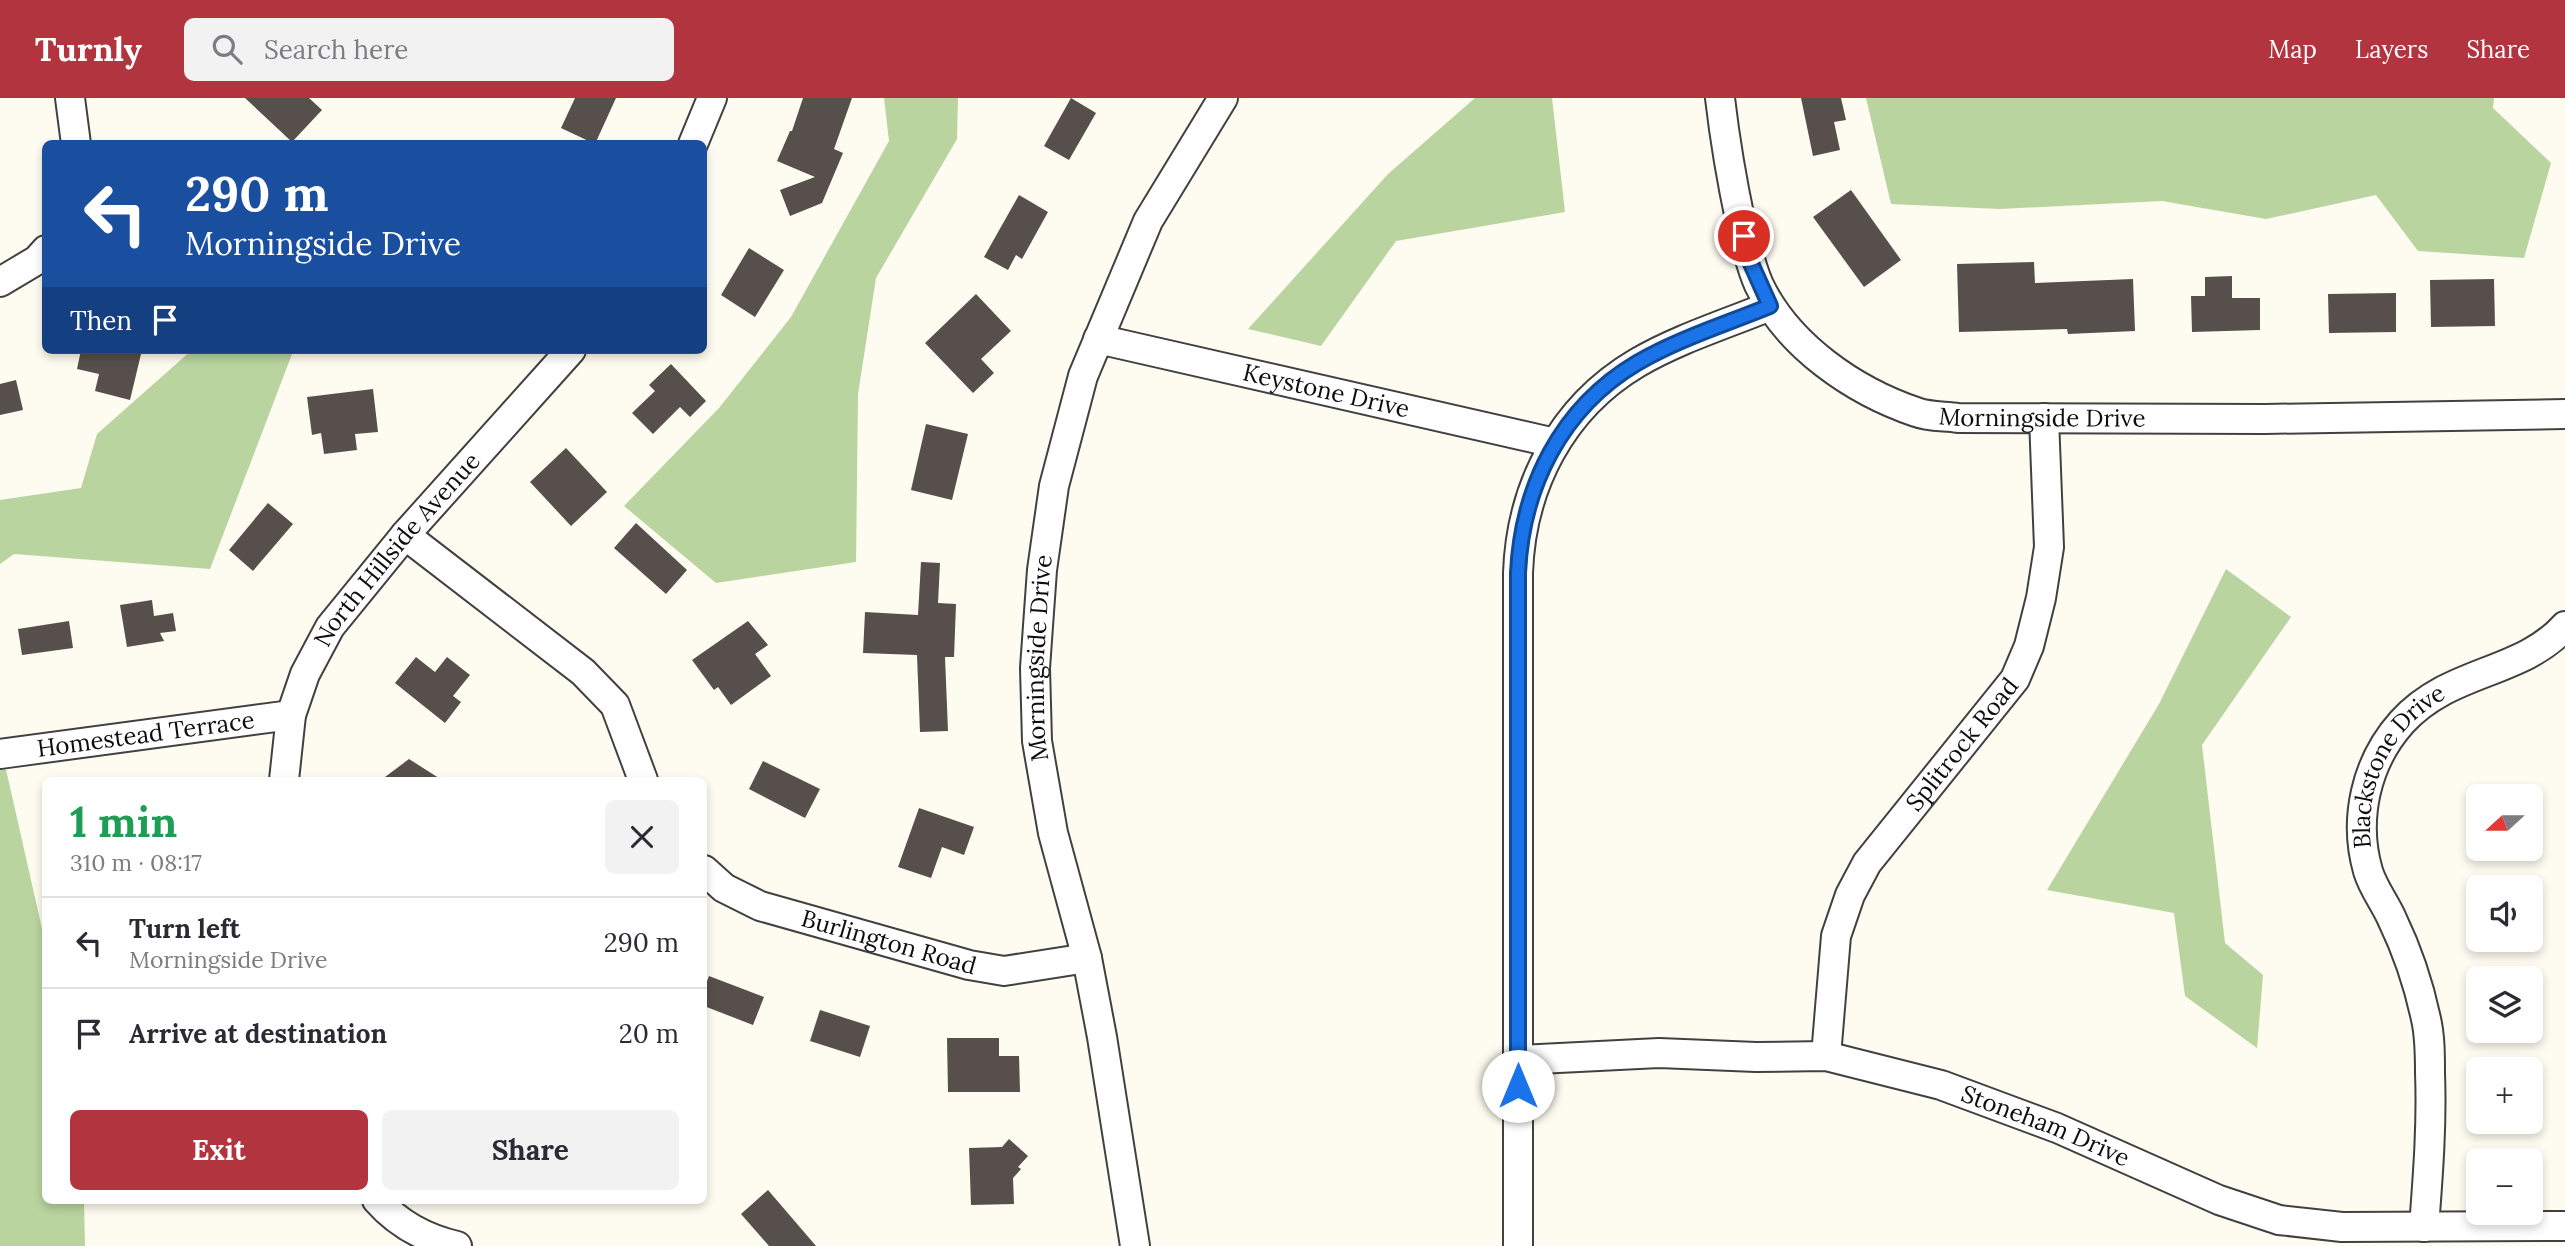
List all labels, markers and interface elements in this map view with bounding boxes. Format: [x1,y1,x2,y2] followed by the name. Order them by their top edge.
[184,18,674,81] search box
[35,28,142,70] text: Turnly
[208,30,246,68] icon: search
[264,33,408,66] text: Search here
[2268,34,2317,65] text: Map
[2355,34,2428,65] text: Layers
[2466,34,2530,65] text: Share
[185,162,328,224] text: 290 m
[70,168,161,259] icon: left
[1714,206,1774,266] pin
[1725,217,1763,255] icon: arrive
[185,223,461,264] text: Morningside Drive
[146,301,184,339] icon: arrive
[70,304,132,337] text: Then
[1240,356,1413,424] street label: Keystone Drive
[1938,400,2146,434] street label: Morningside Drive
[306,446,487,652] street label: North Hillside Avenue
[1019,553,1059,764] street label: Morningside Drive
[1899,671,2025,817] street label: Splitrock Road
[2346,677,2450,850] street label: Blackstone Drive
[35,704,256,764] street label: Homestead Terrace
[2466,784,2543,861] north arrow
[2466,784,2543,1225] map controls
[70,795,177,849] text: 1 min
[605,800,679,874] button: close
[70,848,202,877] text: 310 m · 08:17
[2466,875,2543,952] button: sound
[798,902,980,981] street label: Burlington Road
[129,912,240,945] text: Turn left
[70,924,108,962] icon: left
[604,926,679,959] text: 290 m
[129,945,327,974] text: Morningside Drive
[2466,966,2543,1043] button: layers
[70,1015,108,1053] icon: arrive
[129,1017,387,1050] text: Arrive at destination
[619,1017,679,1050] text: 20 m
[1481,1049,1555,1123] position arrow
[2466,1057,2543,1134] button: +
[1957,1078,2135,1173] street label: Stoneham Drive
[70,1110,368,1190] button: Exit
[382,1110,679,1190] button: Share
[2466,1148,2543,1225] button: −

